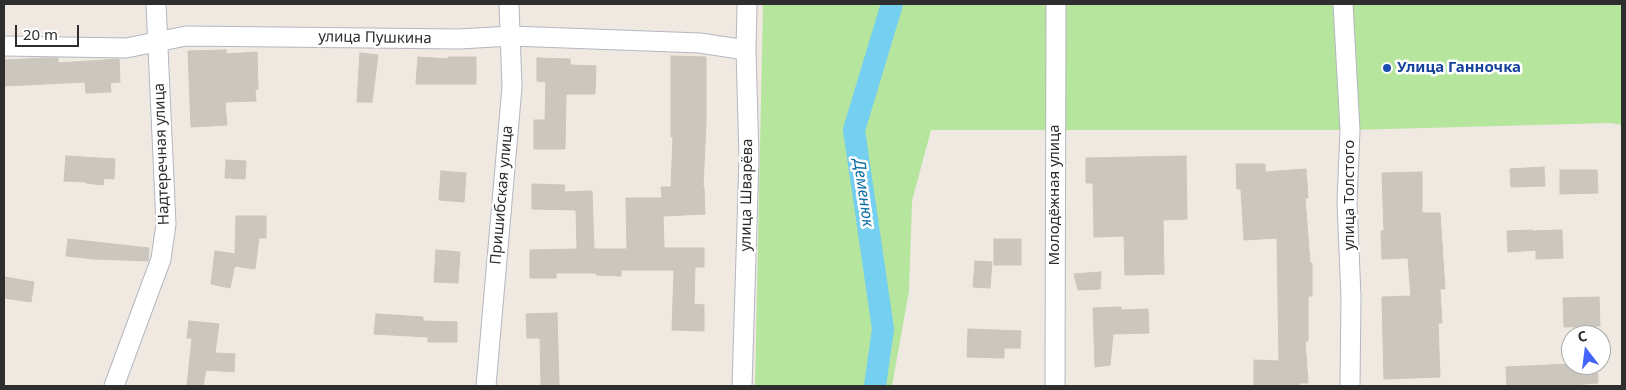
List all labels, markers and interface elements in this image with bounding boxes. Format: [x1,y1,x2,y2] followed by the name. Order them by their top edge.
[18,15,81,47] scale bar
[23,24,58,44] text: 20 m
[318,28,432,48] street label: улица Пушкина
[1397,59,1521,77] place label: Улица Ганночка
[1381,62,1393,74] marker: Улица Ганночка
[151,83,173,225] street label: Надтеречная улица
[1046,124,1064,266] street label: Молодёжная улица
[487,125,517,265] street label: Пришибская улица
[737,138,757,252] street label: улица Шварёва
[1341,140,1359,250] street label: улица Толстого
[849,158,877,228] water label: Деменюк
[1561,325,1611,375] north arrow
[1575,326,1589,346] text: С

